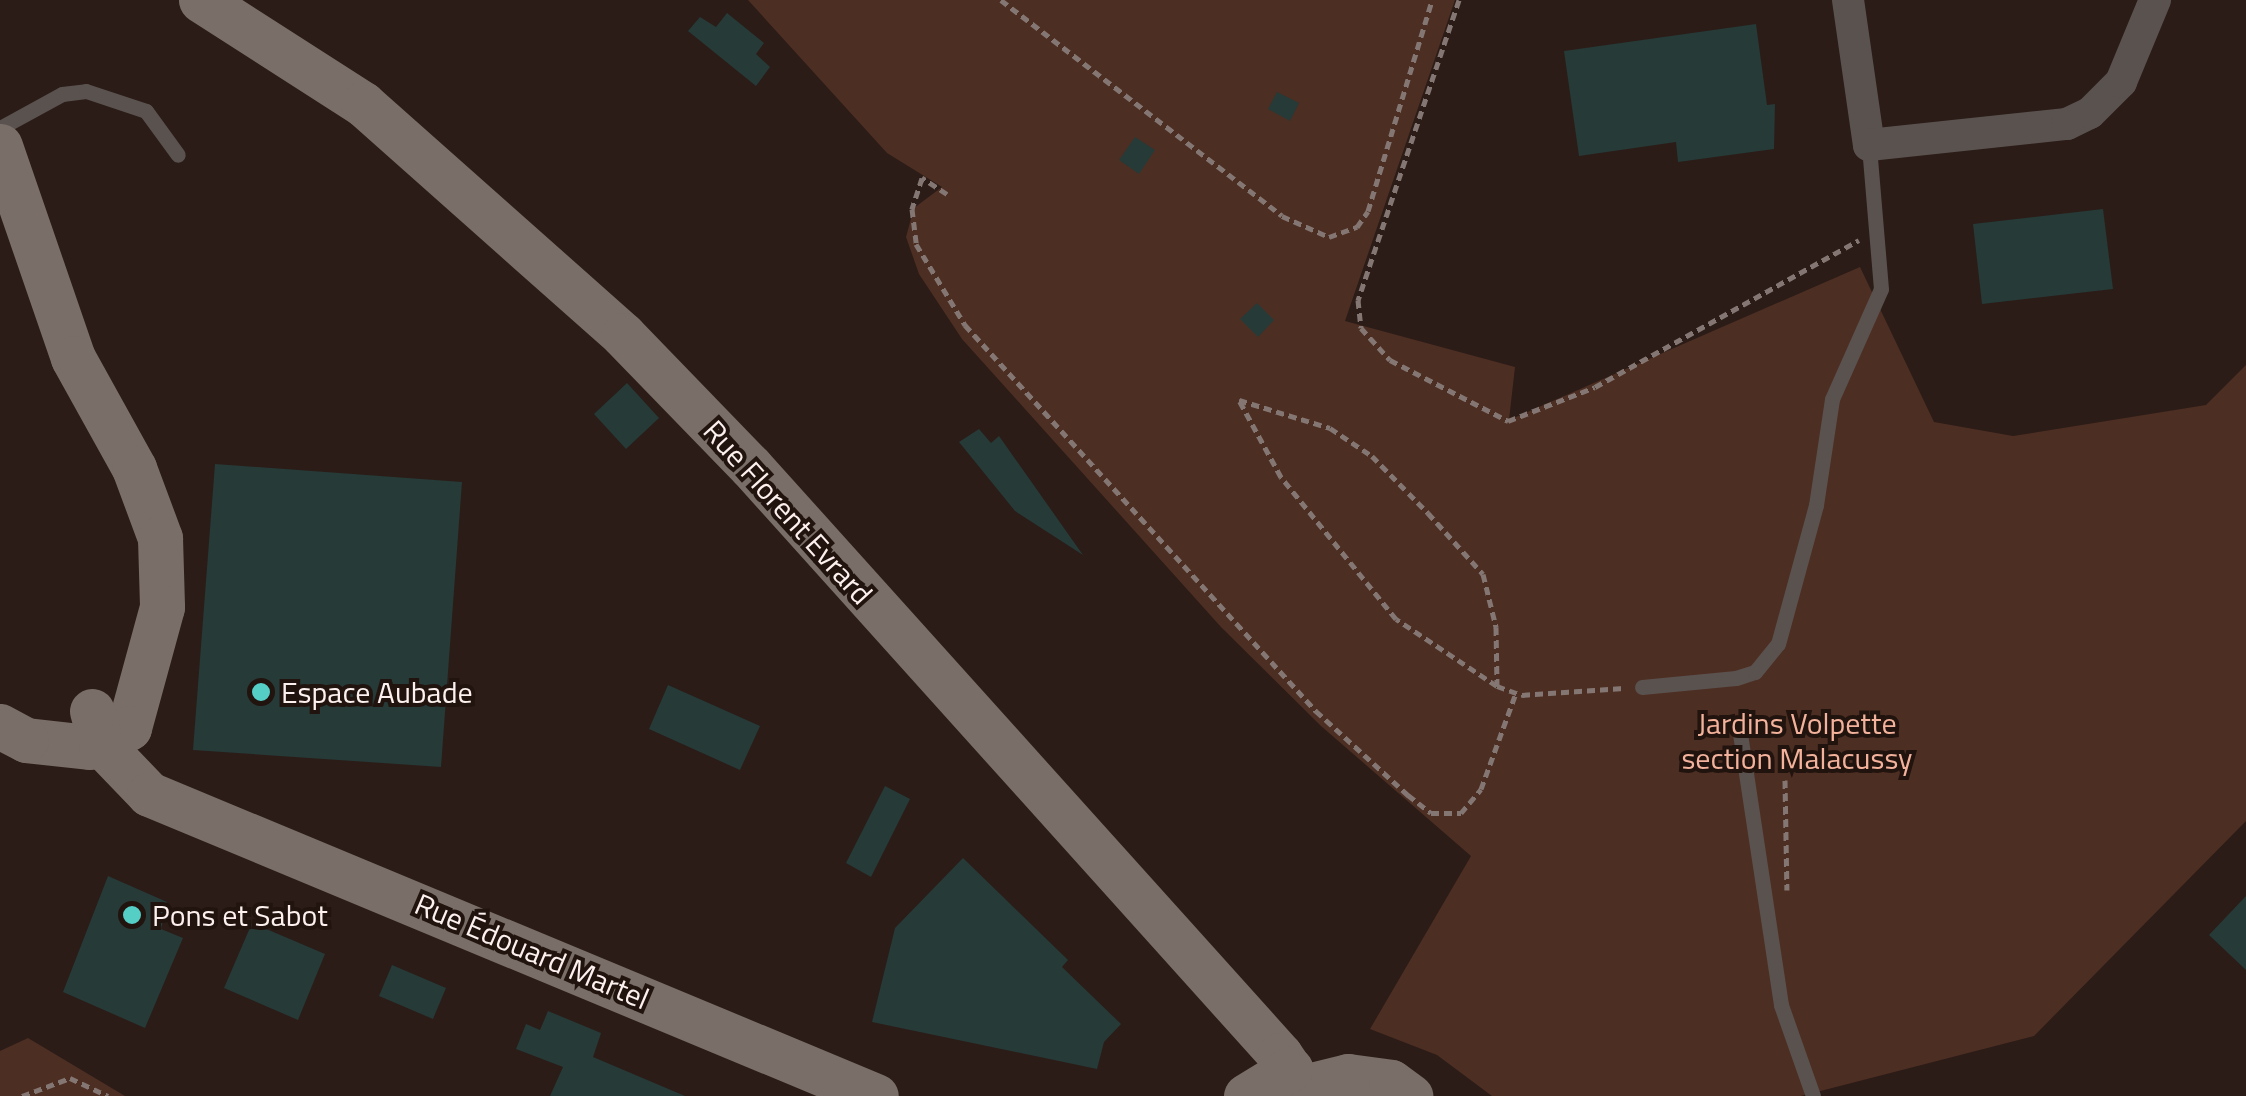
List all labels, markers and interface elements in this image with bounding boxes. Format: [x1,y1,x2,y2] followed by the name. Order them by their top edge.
[696,413,880,611] street label: Rue Florent Evrard
[281,674,473,710] place label: Espace Aubade
[250,681,272,703] marker: Espace Aubade
[1681,705,1913,776] park label: Jardins Volpette section Malacussy
[410,885,654,1017] street label: Rue Édouard Martel
[152,897,328,933] place label: Pons et Sabot
[121,904,143,926] marker: Pons et Sabot

